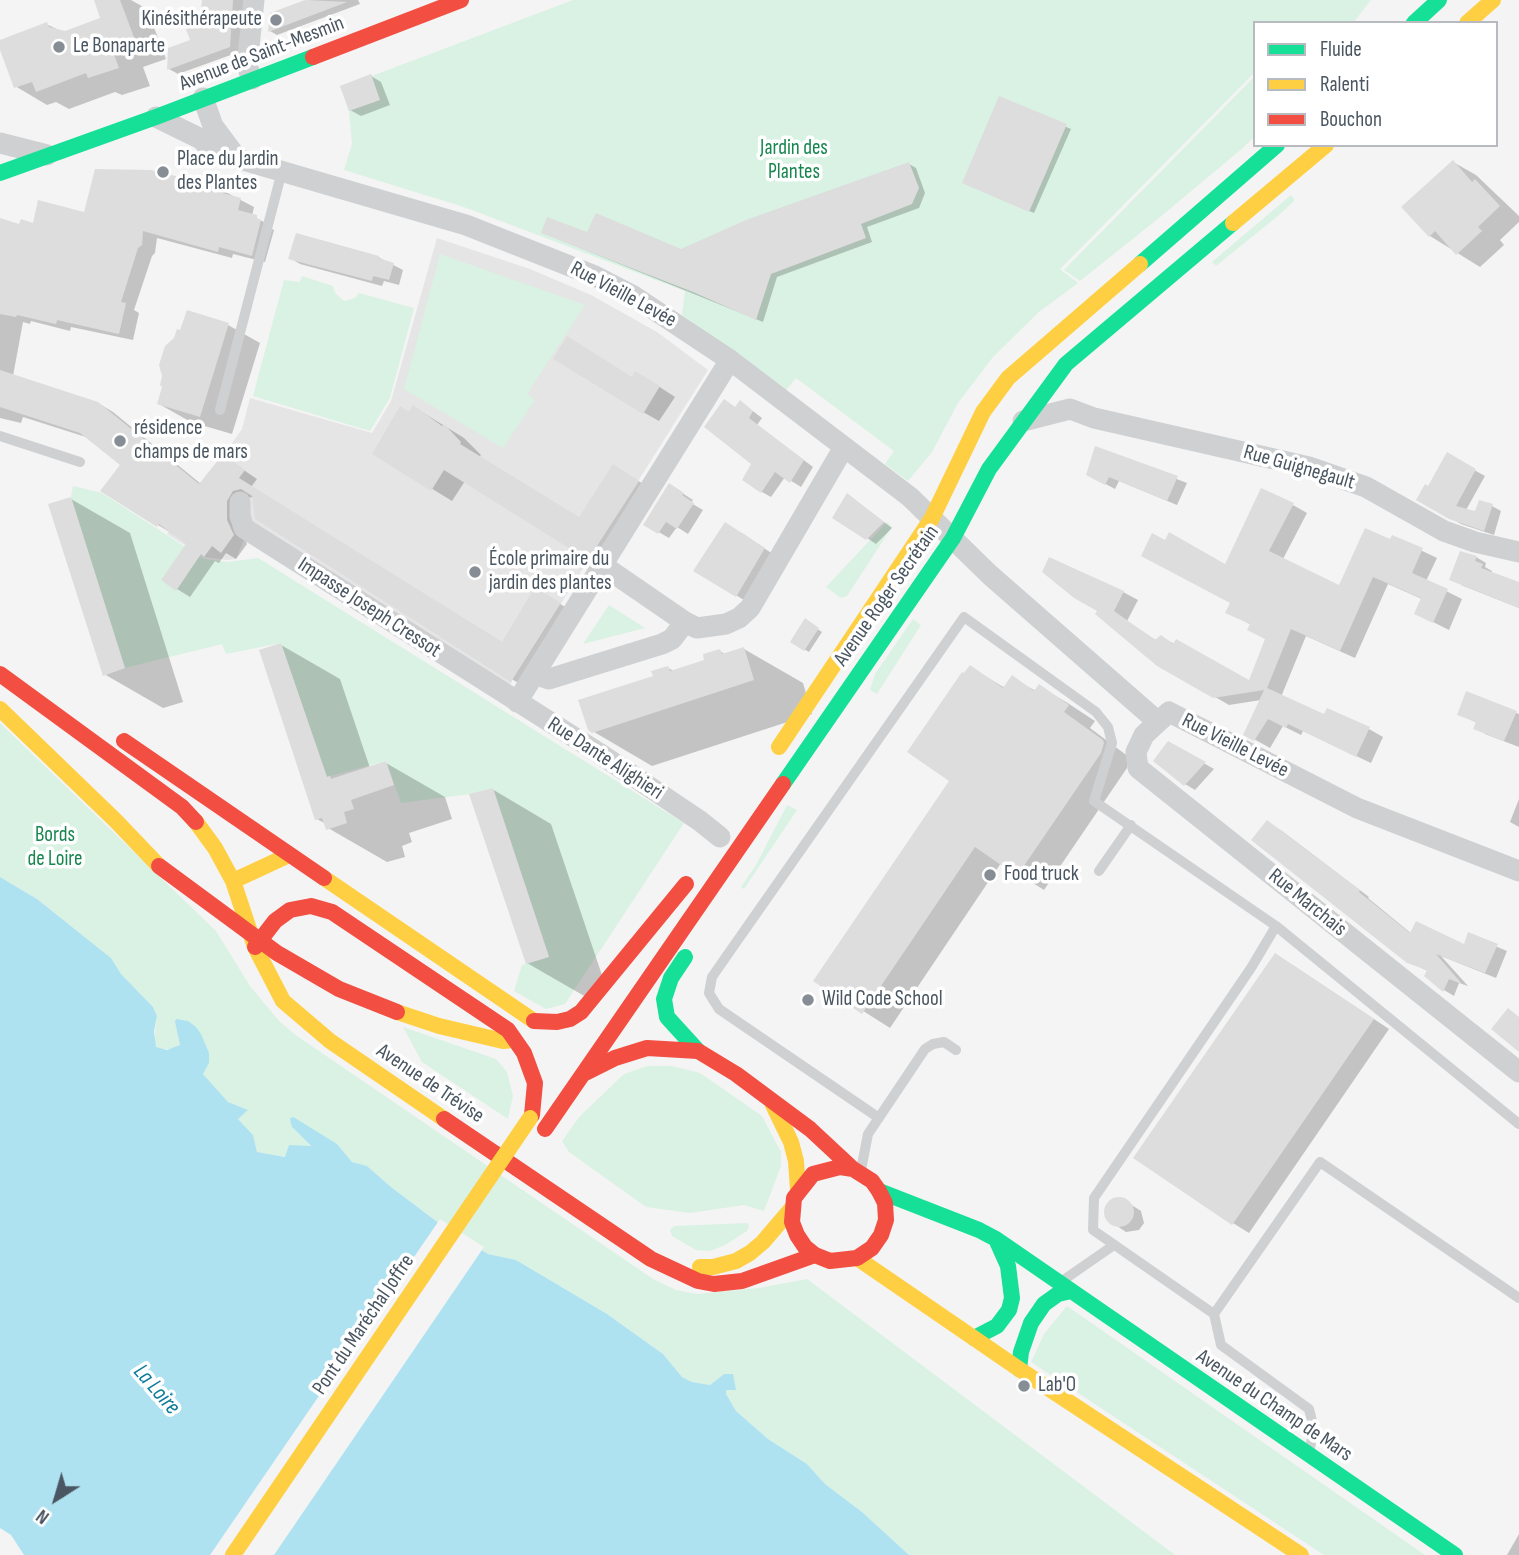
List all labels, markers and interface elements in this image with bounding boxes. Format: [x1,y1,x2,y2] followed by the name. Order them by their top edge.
[141,7,262,33] place label: Kinésithérapeute
[176,11,348,97] street label: Avenue de Saint-Mesmin
[268,12,284,28] marker: Kinésithérapeute
[1253,21,1498,147] legend
[73,34,165,60] place label: Le Bonaparte
[1320,37,1362,62] text: Fluide
[51,39,67,55] marker: Le Bonaparte
[1320,72,1369,97] text: Ralenti
[1320,107,1382,132] text: Bouchon
[760,136,828,186] park label: Jardin des Plantes
[177,147,279,197] place label: Place du Jardin des Plantes
[155,164,171,180] marker: Place du Jardin des Plantes
[566,257,680,333] street label: Rue Vieille Levée
[134,416,248,466] place label: résidence champs de mars
[112,433,128,449] marker: résidence champs de mars
[1240,440,1358,496] street label: Rue Guignegault
[829,521,945,671] street label: Avenue Roger Secrétain
[489,547,612,597] place label: École primaire du jardin des plantes
[293,552,445,664] street label: Impasse Joseph Cressot
[467,564,483,580] marker: École primaire du jardin des plantes
[1177,708,1293,784] street label: Rue Vieille Levée
[542,712,668,806] street label: Rue Dante Alighieri
[28,823,82,873] park label: Bords de Loire
[1004,862,1079,888] place label: Food truck
[1263,864,1351,942] street label: Rue Marchais
[982,867,998,883] marker: Food truck
[822,987,943,1013] place label: Wild Code School
[800,992,816,1008] marker: Wild Code School
[371,1039,489,1129] street label: Avenue de Trévise
[308,1250,420,1400] street label: Pont du Maréchal Joffre
[1191,1344,1357,1468] street label: Avenue du Champ de Mars
[127,1359,185,1421] water label: La Loire
[1038,1373,1076,1399] place label: Lab'O
[1016,1378,1032,1394] marker: Lab'O
[21,1464,91,1534] north arrow
[32,1504,54,1528] text: N

